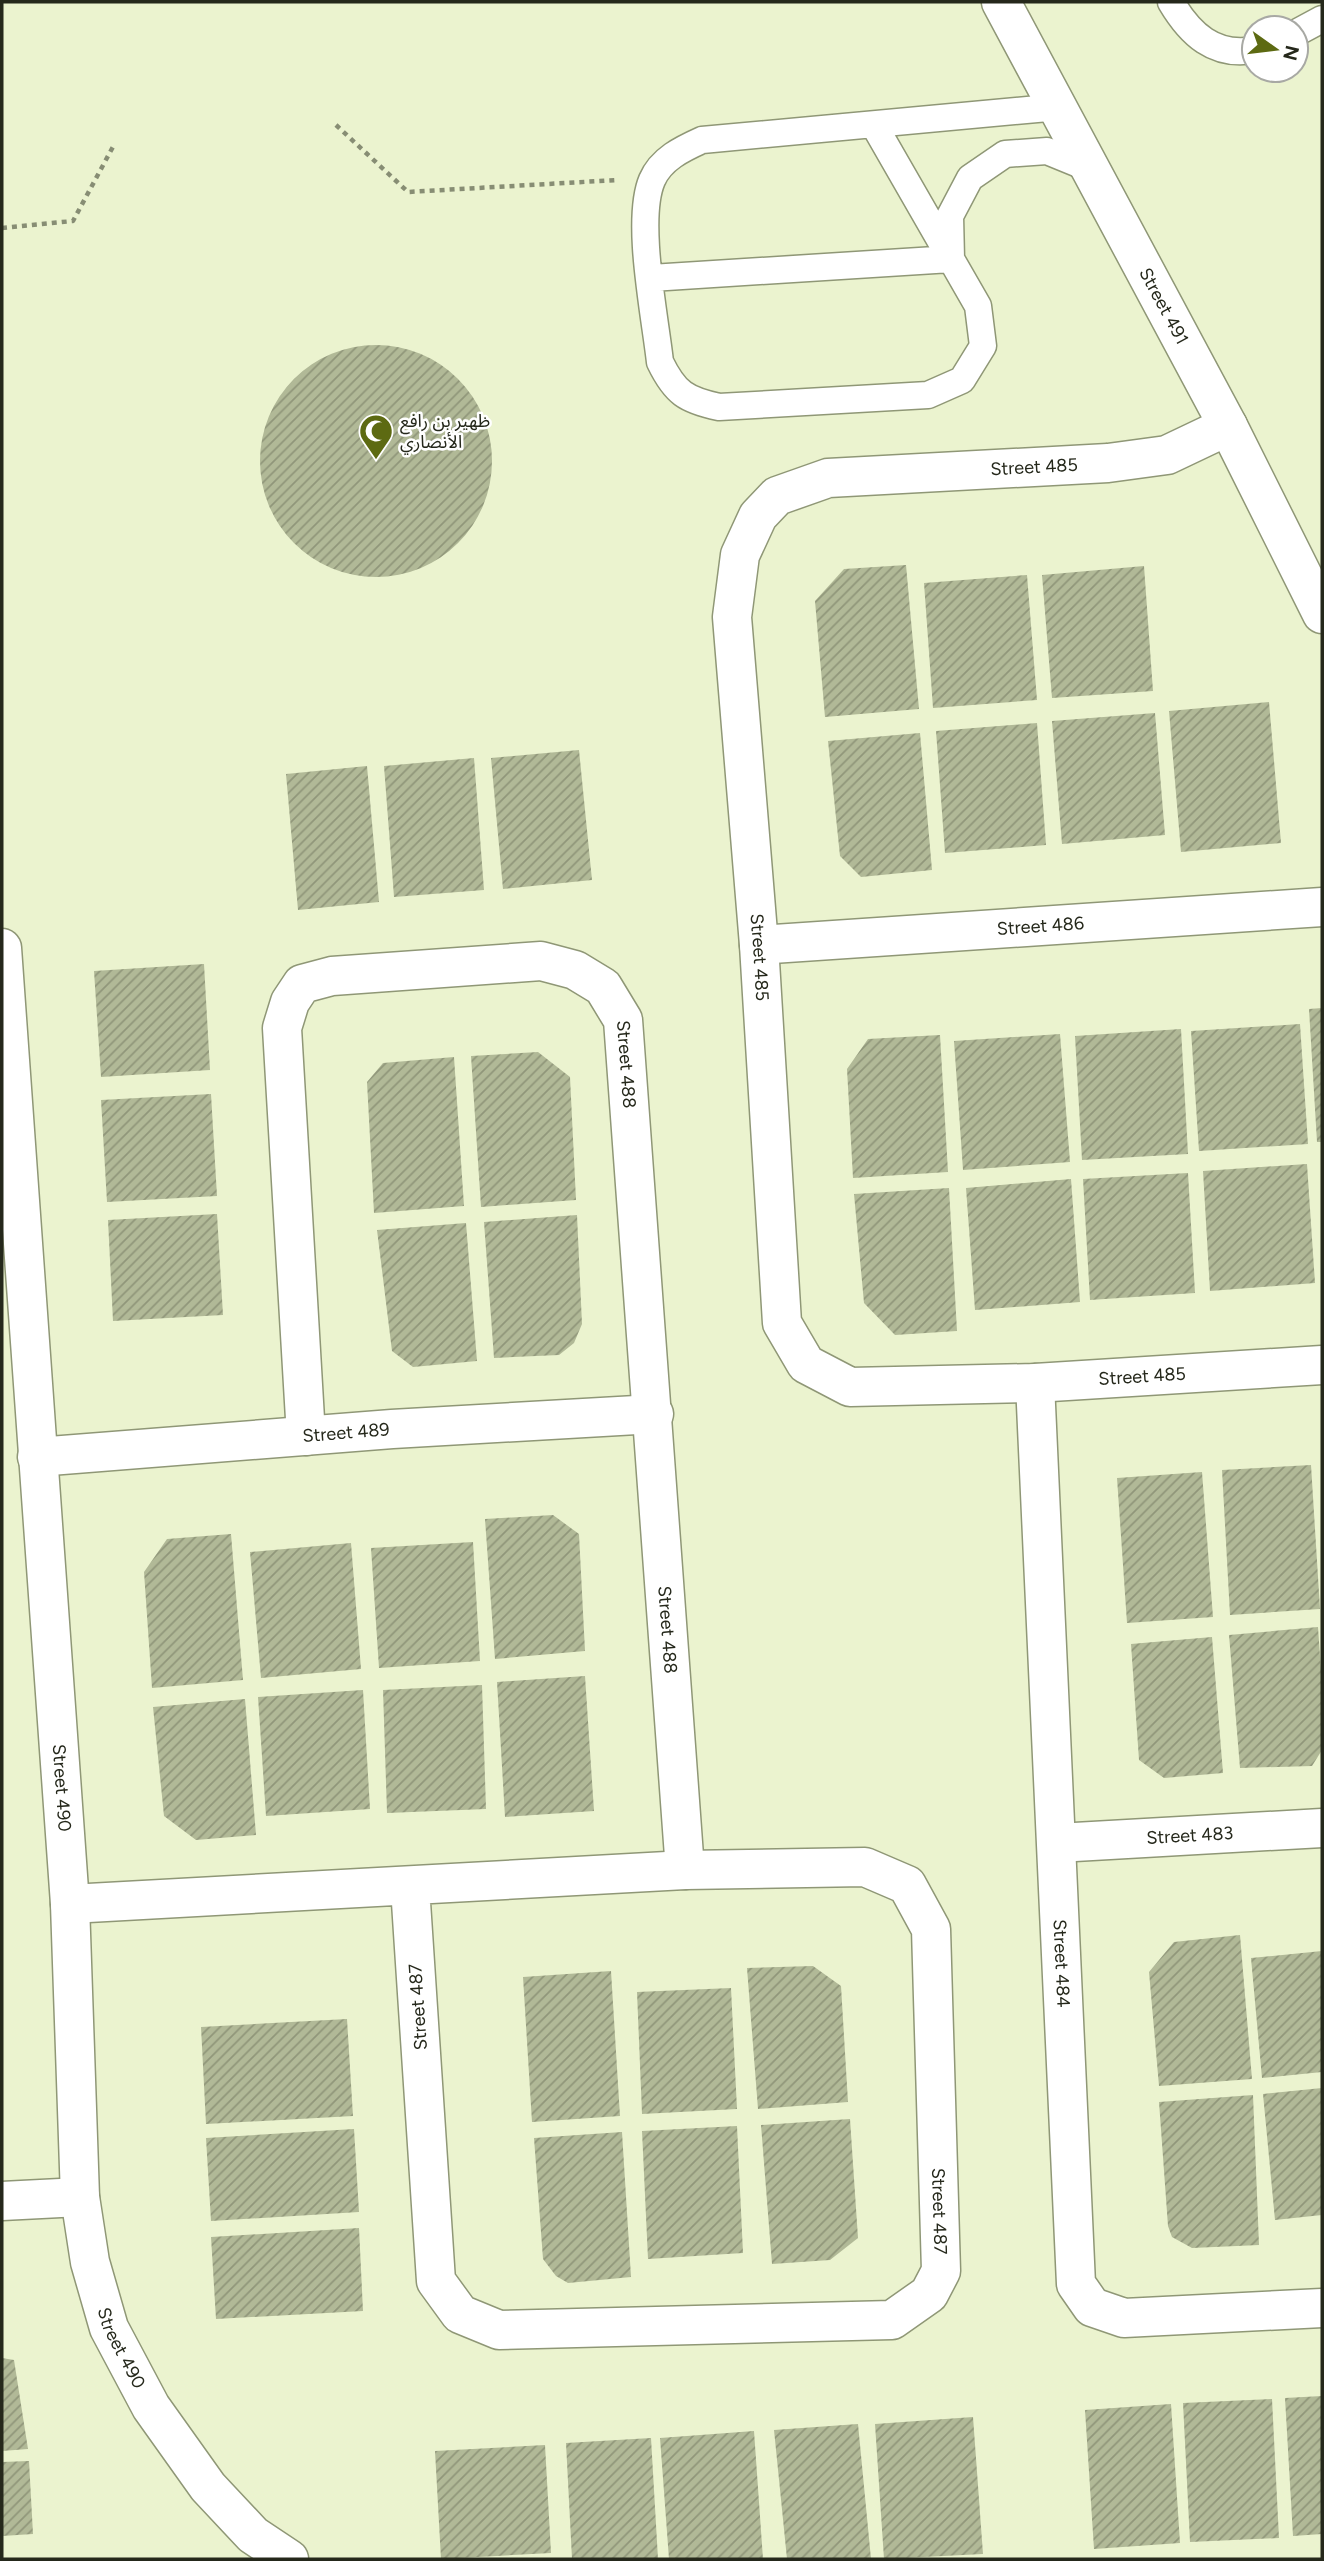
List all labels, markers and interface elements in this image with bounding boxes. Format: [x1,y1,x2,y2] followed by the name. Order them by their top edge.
[1240,14,1310,84] north arrow
[1278,43,1304,63] text: N
[1134,264,1193,348] street label: Street 491
[400,410,490,455] place label: ظهير بن رافع الأنصاري
[357,412,395,461] mosque icon: ظهير بن رافع الأنصاري
[990,454,1078,480] street label: Street 485
[996,912,1085,940] street label: Street 486
[745,913,773,1002] street label: Street 485
[612,1019,640,1109] street label: Street 488
[1098,1363,1187,1390] street label: Street 485
[302,1418,390,1447] street label: Street 489
[653,1585,682,1675] street label: Street 488
[48,1743,76,1832] street label: Street 490
[1146,1822,1234,1849] street label: Street 483
[1048,1919,1074,2008] street label: Street 484
[404,1963,432,2051] street label: Street 487
[927,2167,952,2255] street label: Street 487
[93,2305,150,2392] street label: Street 490

